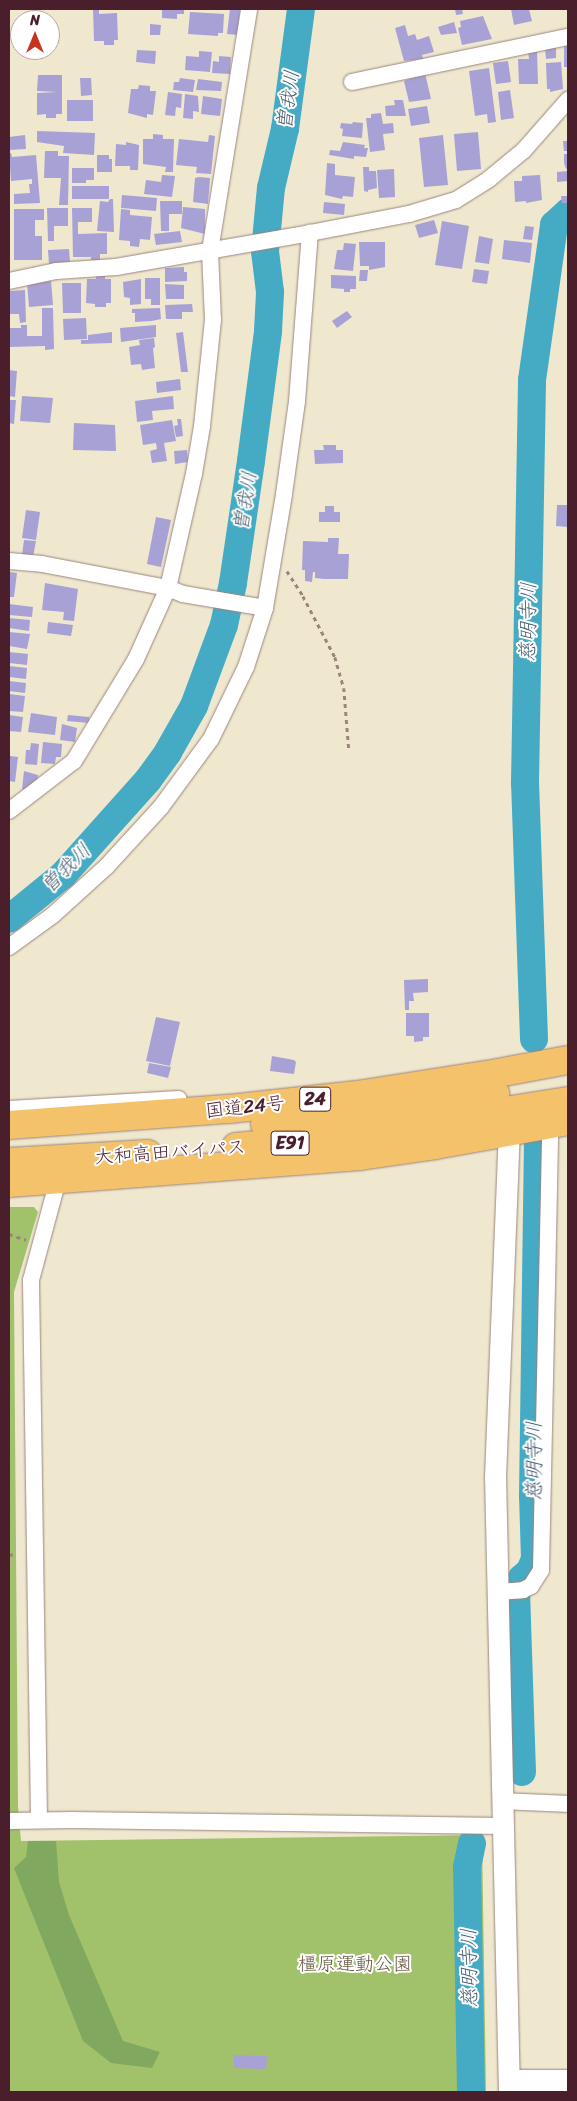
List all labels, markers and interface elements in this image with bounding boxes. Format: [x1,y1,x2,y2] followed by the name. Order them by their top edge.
[30,8,40,33] text: N
[10,10,60,60] north arrow
[272,69,304,131] water label: 曽我川
[228,469,262,533] water label: 曽我川
[515,582,541,662] water label: 慈明寺川
[36,838,96,898] water label: 曽我川
[299,1084,331,1114] road number: 24
[204,1091,286,1123] street label: 国道24号
[270,1128,310,1158] road number: E91
[93,1135,247,1169] street label: 大和高田バイパス
[522,1421,546,1501] water label: 慈明寺川
[456,1928,482,2008] water label: 慈明寺川
[298,1953,412,1975] park label: 橿原運動公園

